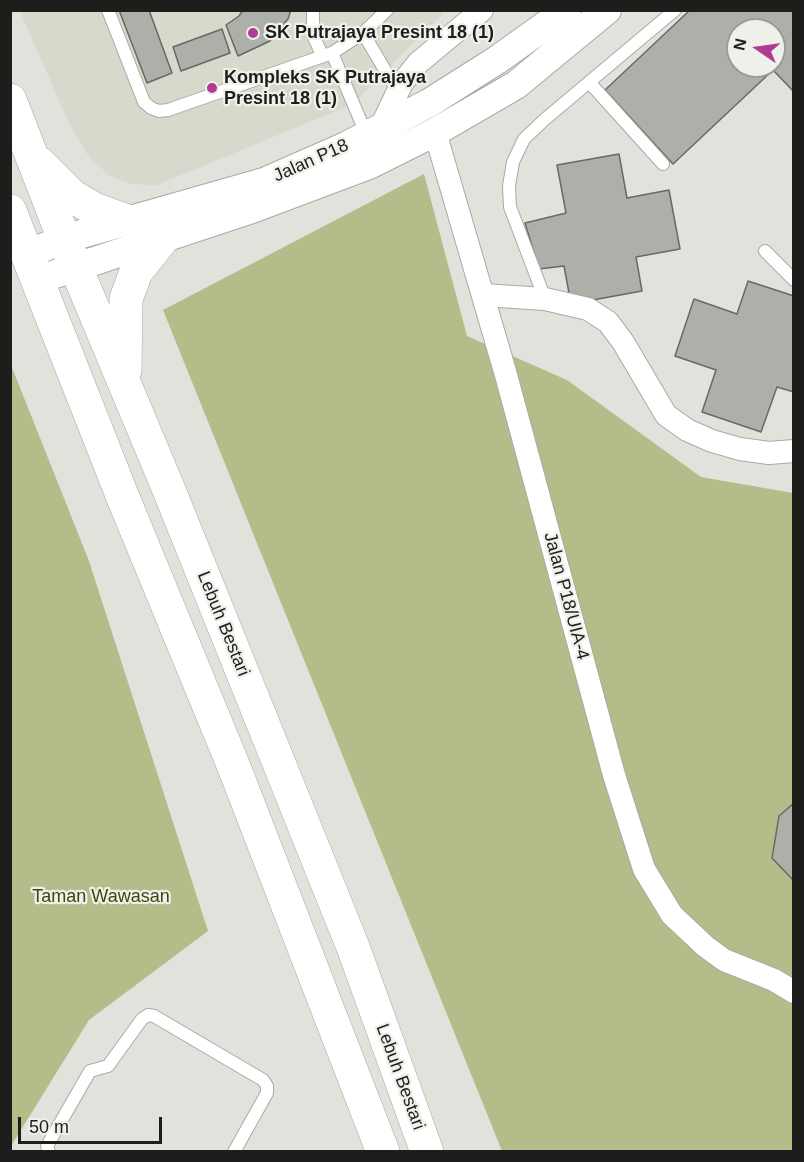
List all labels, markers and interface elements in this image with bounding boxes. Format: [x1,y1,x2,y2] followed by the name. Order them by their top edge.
[726,18,786,78] north arrow
[265,22,494,44] place label: SK Putrajaya Presint 18 (1)
[246,26,260,40] marker: SK Putrajaya Presint 18 (1)
[730,37,750,52] text: N
[224,67,426,110] place label: Kompleks SK Putrajaya Presint 18 (1)
[205,81,219,95] marker: Kompleks SK Putrajaya Presint 18 (1)
[270,135,352,187] street label: Jalan P18
[539,530,593,662] street label: Jalan P18/UIA-4
[192,568,254,680] street label: Lebuh Bestari
[32,886,170,908] park label: Taman Wawasan
[371,1021,429,1133] street label: Lebuh Bestari
[21,1105,165,1143] scale bar
[29,1117,69,1137] text: 50 m

